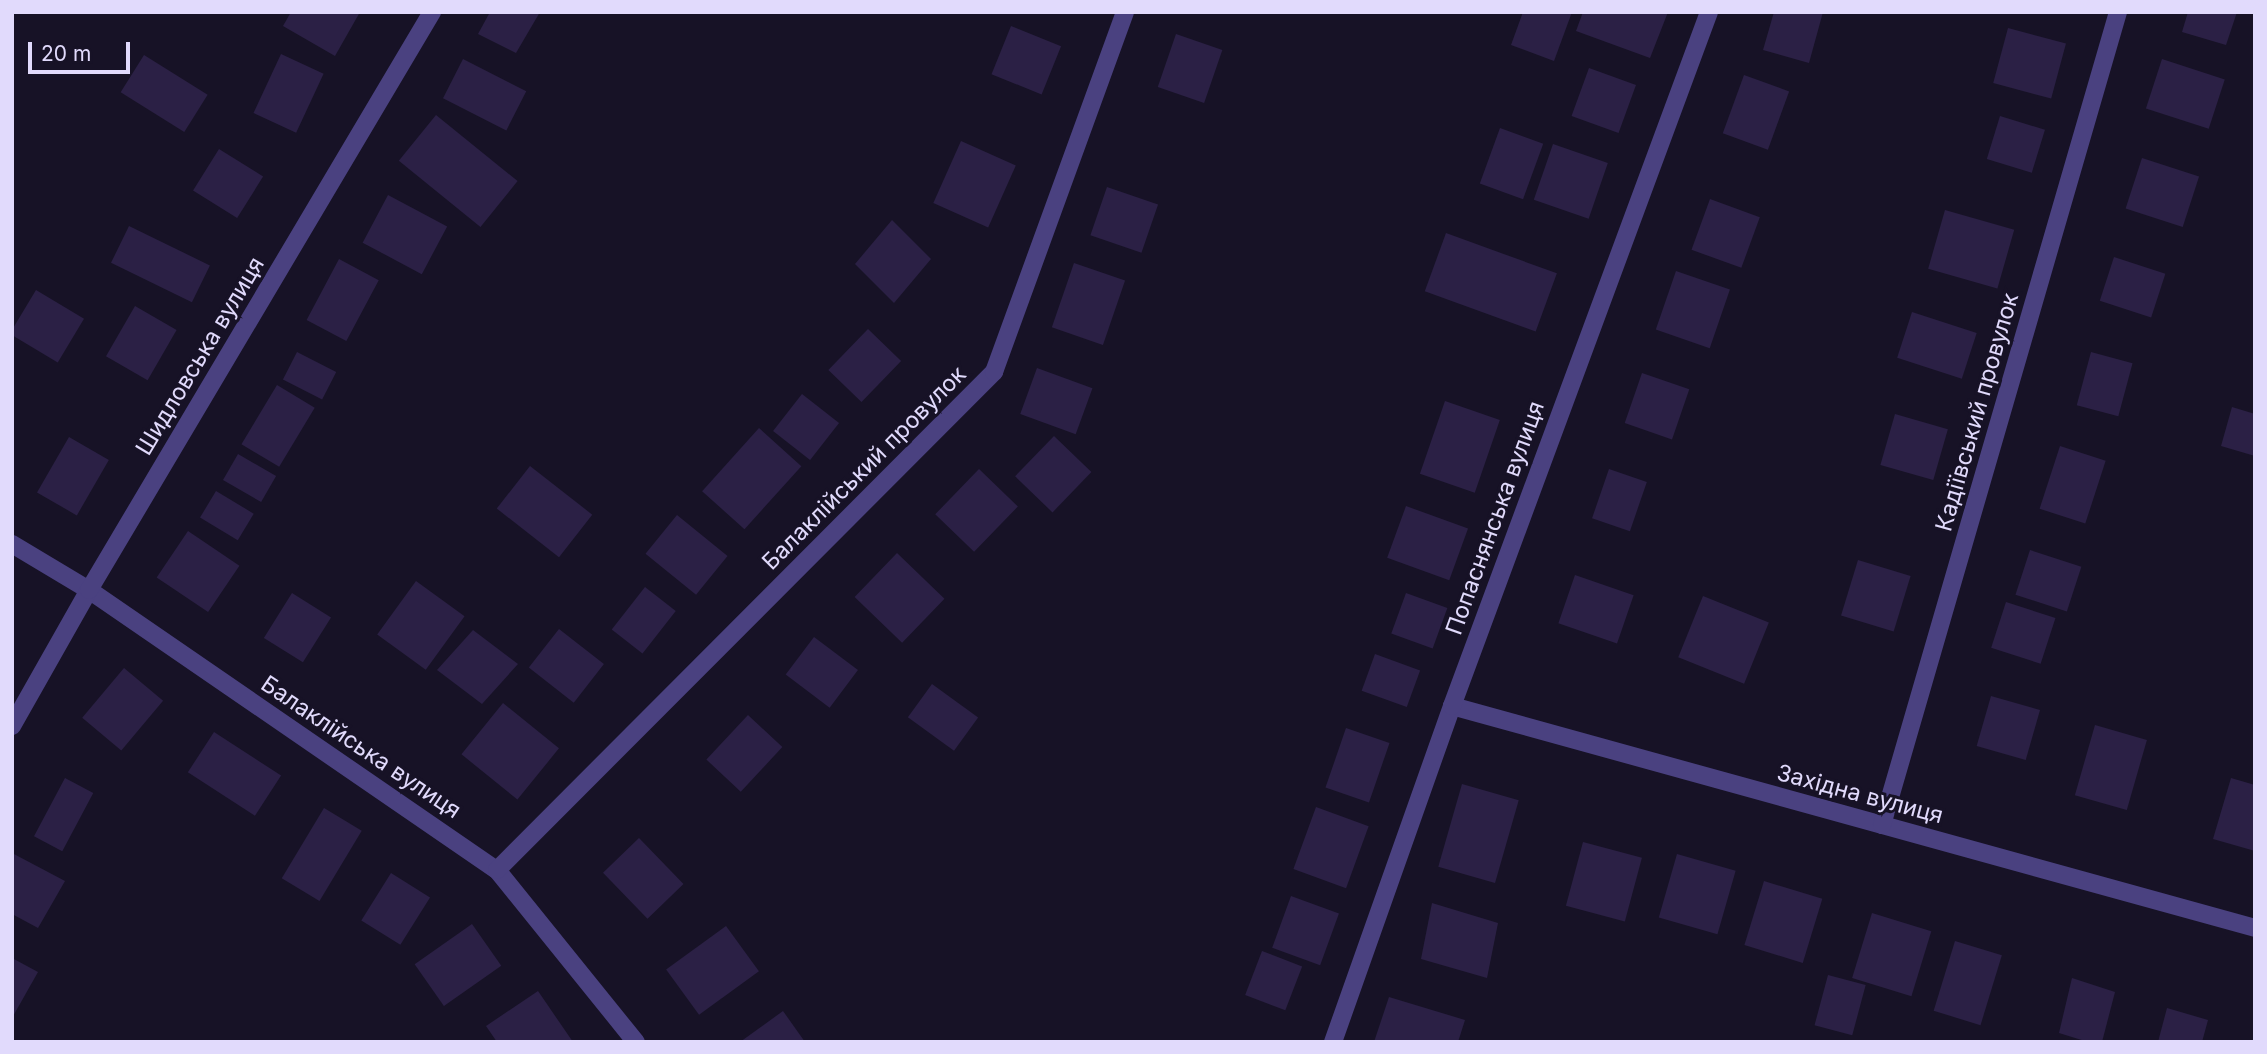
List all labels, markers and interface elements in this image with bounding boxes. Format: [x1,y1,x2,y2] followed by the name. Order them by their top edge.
[32,28,133,72] scale bar
[41,41,91,66] text: 20 m
[130,252,270,460] street label: Шидловська вулиця
[1930,290,2024,534] street label: Кадіївський провулок
[756,360,972,576] street label: Балаклійський провулок
[1440,397,1550,639] street label: Попаснянська вулиця
[256,670,466,824] street label: Балаклійська вулиця
[1774,759,1946,829] street label: Західна вулиця

